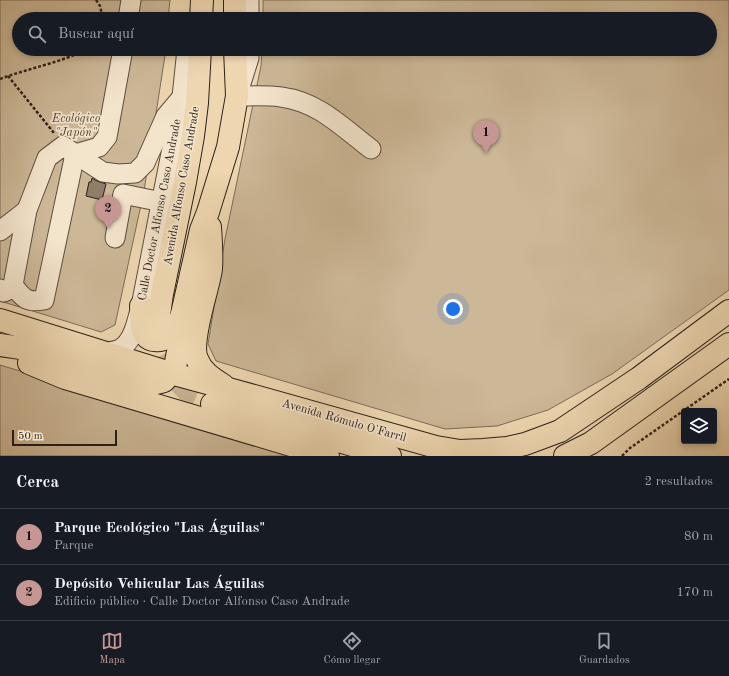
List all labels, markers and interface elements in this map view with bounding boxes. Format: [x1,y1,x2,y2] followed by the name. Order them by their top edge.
[12,12,717,56] search box
[26,23,48,45] icon: search
[58,27,134,42] text: Buscar aquí
[162,105,202,266] street label: Avenida Alfonso Caso Andrade
[51,113,101,139] park label: Ecológico "Japón"
[136,118,184,302] street label: Calle Doctor Alfonso Caso Andrade
[473,120,499,153] pin: 1
[95,196,121,229] pin: 2
[443,299,463,319] your location
[280,397,408,445] street label: Avenida Rómulo O'Farril
[681,408,717,444] map controls
[681,408,717,444] button: layers
[12,428,117,447] scale bar
[18,431,43,442] text: 50 m
[16,474,59,491] text: Cerca
[645,475,713,488] text: 2 resultados
[54,521,265,536] text: Parque Ecológico "Las Águilas"
[25,530,33,543] text: 1
[684,530,713,543] text: 80 m
[54,539,93,552] text: Parque
[54,577,264,592] text: Depósito Vehicular Las Águilas
[25,586,33,599] text: 2
[676,586,713,599] text: 170 m
[54,595,350,608] text: Edificio público · Calle Doctor Alfonso Caso Andrade
[99,630,125,668] tab: Mapa
[323,630,380,668] tab: Cómo llegar
[579,630,630,668] tab: Guardados

